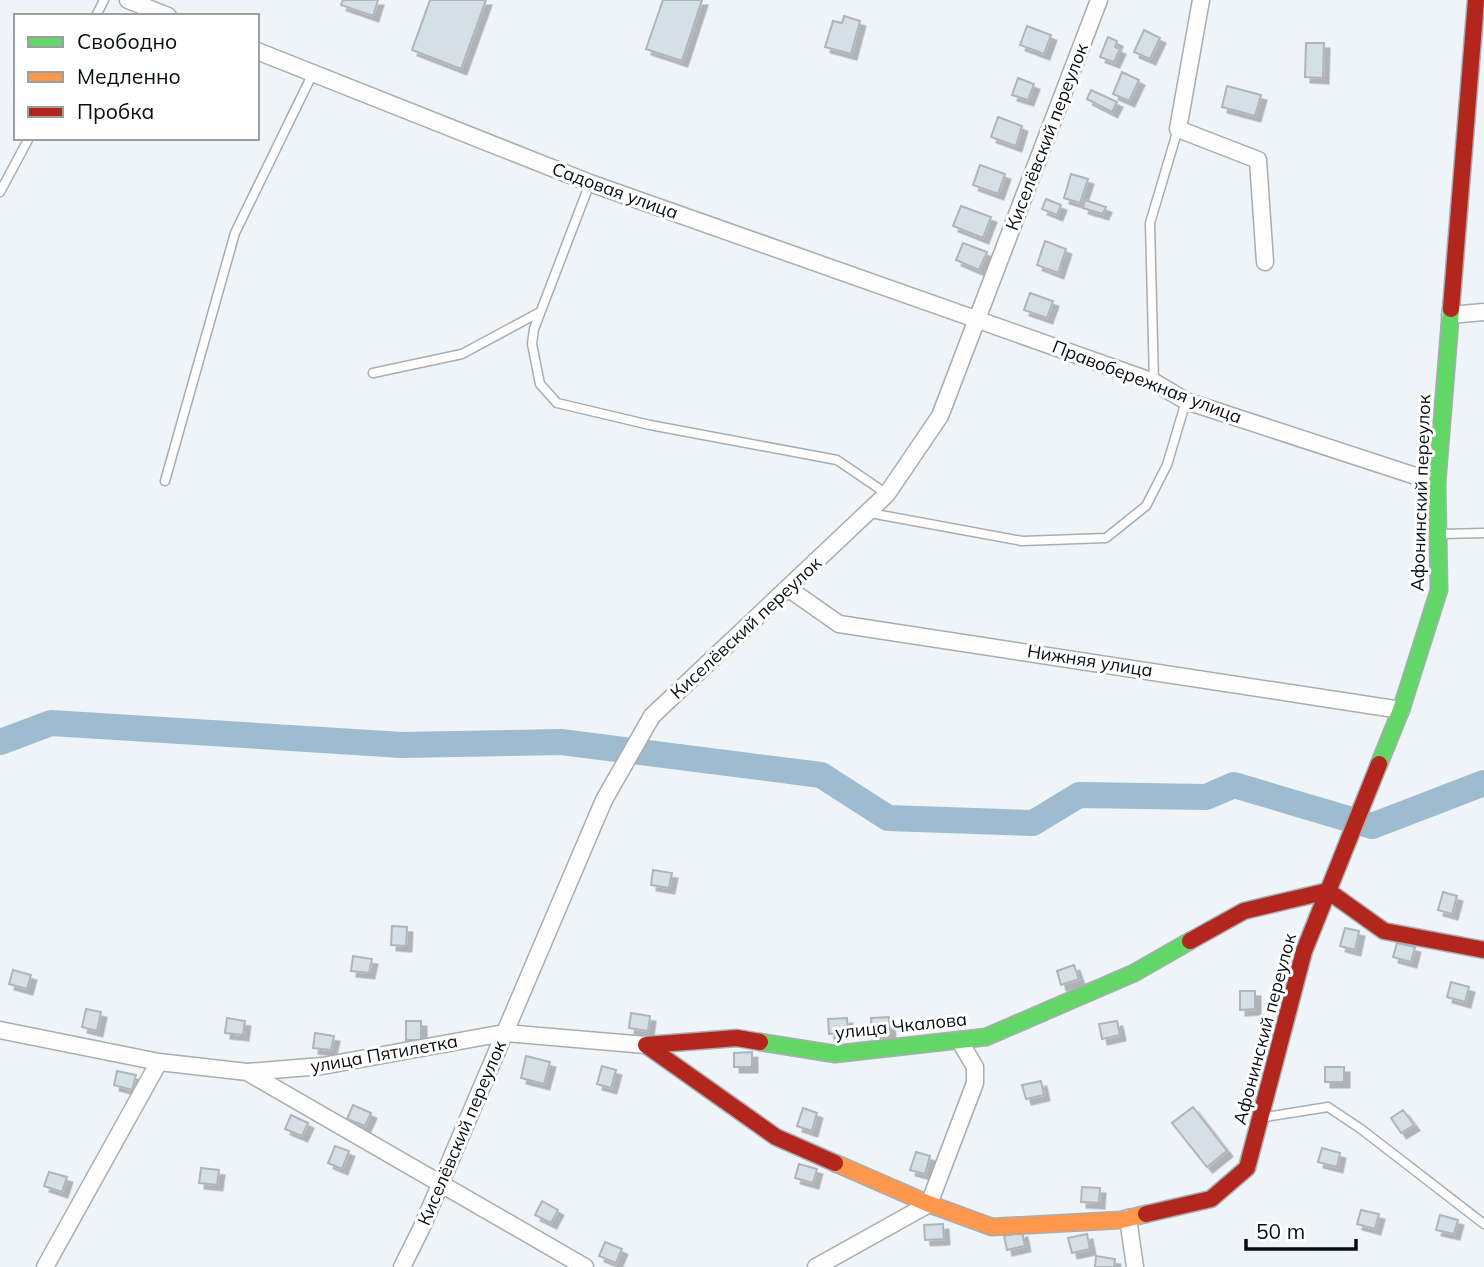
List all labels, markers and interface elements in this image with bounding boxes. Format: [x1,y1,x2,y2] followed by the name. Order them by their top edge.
[14,14,259,140] legend
[77,28,177,54] text: Свободно
[1000,40,1093,234] street label: Киселёвский переулок
[77,63,181,89] text: Медленно
[77,98,154,124] text: Пробка
[549,157,681,224] street label: Садовая улица
[1049,335,1245,428] street label: Правобережная улица
[1406,394,1435,592] street label: Афонинский переулок
[665,551,826,704] street label: Киселёвский переулок
[1026,639,1154,682] street label: Нижняя улица
[1228,930,1301,1127] street label: Афонинский переулок
[834,1007,968,1044] street label: улица Чкалова
[309,1029,459,1078] street label: улица Пятилетка
[412,1037,511,1229] street label: Киселёвский переулок
[1246,1208,1356,1252] scale bar
[1256,1218,1305,1244] text: 50 m

